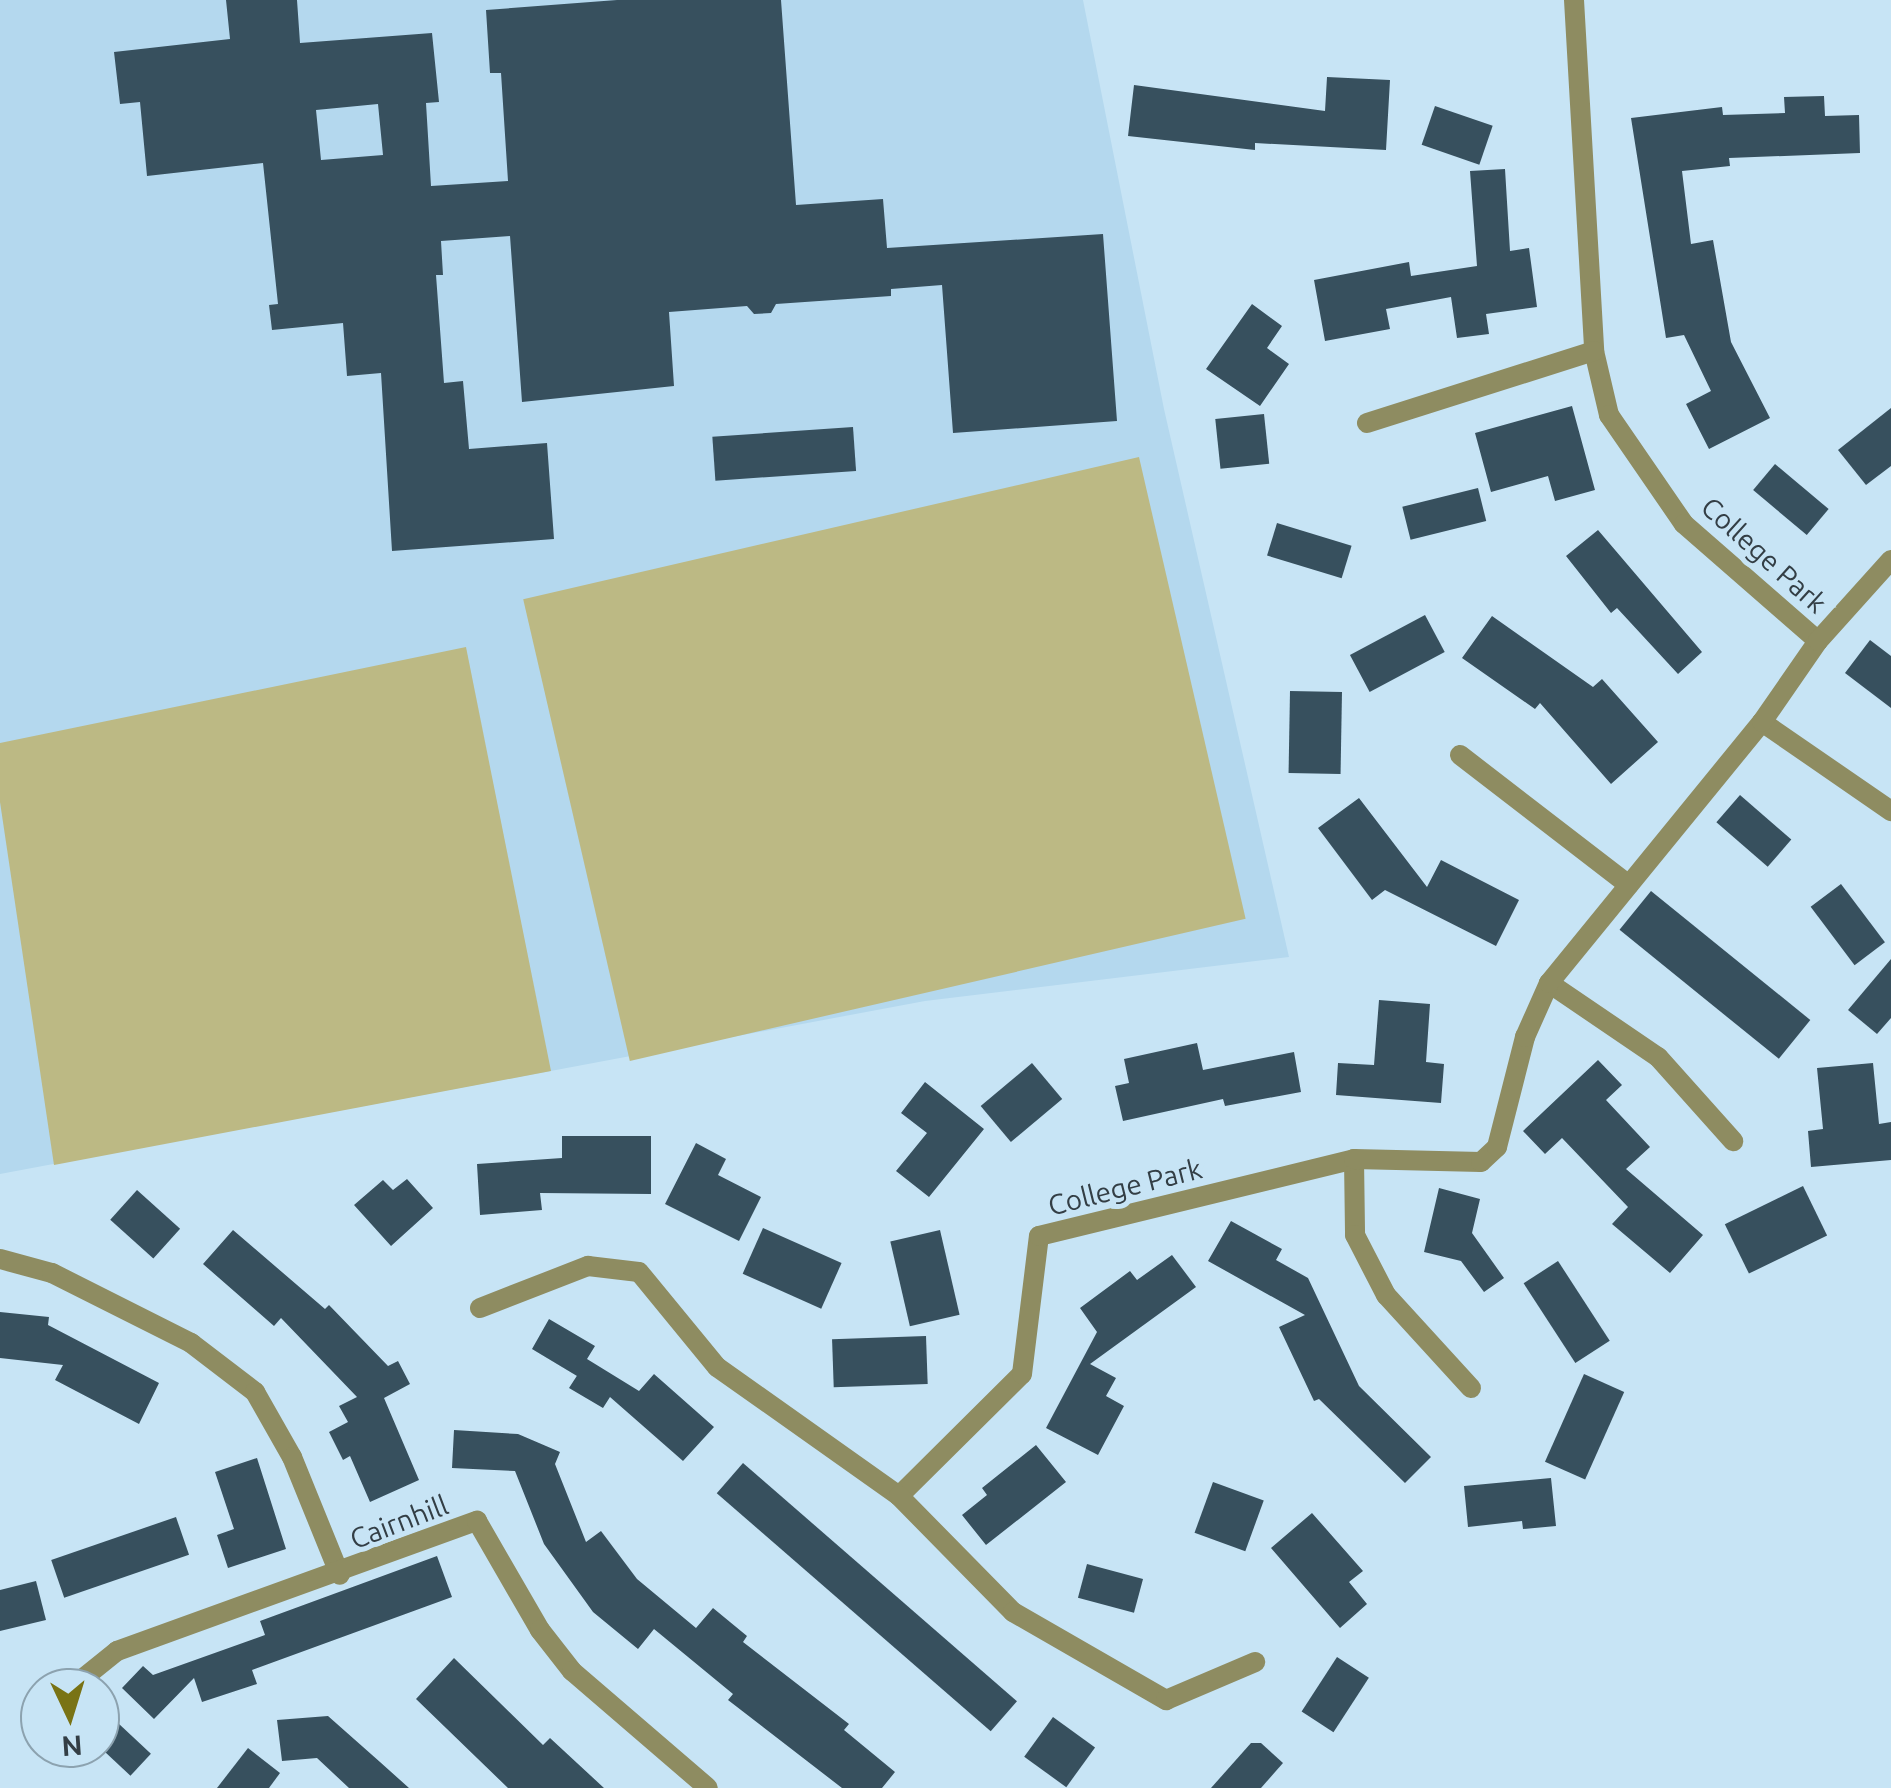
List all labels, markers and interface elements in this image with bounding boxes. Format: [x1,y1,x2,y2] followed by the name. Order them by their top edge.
[1694,490,1834,620] street label: College Park
[1045,1152,1205,1222] street label: College Park
[345,1488,453,1556] street label: Cairnhill
[20,1668,120,1768] north arrow
[60,1730,83,1763] text: N

